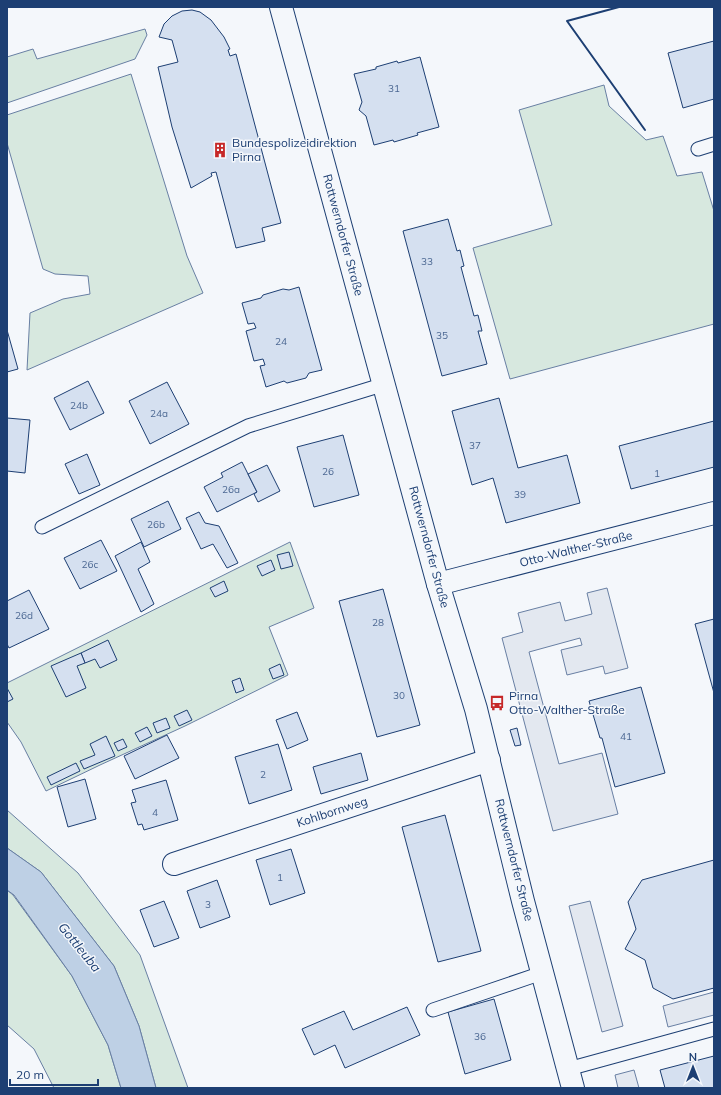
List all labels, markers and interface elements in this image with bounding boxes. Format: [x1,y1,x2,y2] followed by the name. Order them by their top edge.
[388,82,400,95] house number: 31
[232,135,357,164] place label: Bundespolizeidirektion Pirna
[211,141,229,159] building icon: Bundespolizeidirektion Pirna
[320,172,367,297] street label: Rottwerndorfer Straße
[421,255,433,268] house number: 33
[436,329,448,342] house number: 35
[275,335,287,348] house number: 24
[70,399,88,412] house number: 24b
[150,407,168,420] house number: 24a
[469,439,481,452] house number: 37
[322,465,334,478] house number: 26
[654,467,660,480] house number: 1
[222,483,240,496] house number: 26a
[406,484,453,609] street label: Rottwerndorfer Straße
[514,488,526,501] house number: 39
[147,518,165,531] house number: 26b
[518,527,634,570] street label: Otto-Walther-Straße
[82,558,99,571] house number: 26c
[15,609,33,622] house number: 26d
[372,616,384,629] house number: 28
[509,688,625,717] place label: Pirna Otto-Walther-Straße
[393,689,405,702] house number: 30
[488,694,506,712] bus stop icon: Pirna Otto-Walther-Straße
[620,730,632,743] house number: 41
[260,768,266,781] house number: 2
[294,793,369,830] street label: Kohlbornweg
[492,797,537,923] street label: Rottwerndorfer Straße
[152,806,158,819] house number: 4
[277,871,283,884] house number: 1
[205,898,211,911] house number: 3
[55,919,105,975] water label: Gottleuba
[474,1030,486,1043] house number: 36
[673,1047,713,1087] north arrow
[689,1050,697,1064] text: N
[10,1061,98,1087] scale bar
[16,1067,44,1082] text: 20 m

